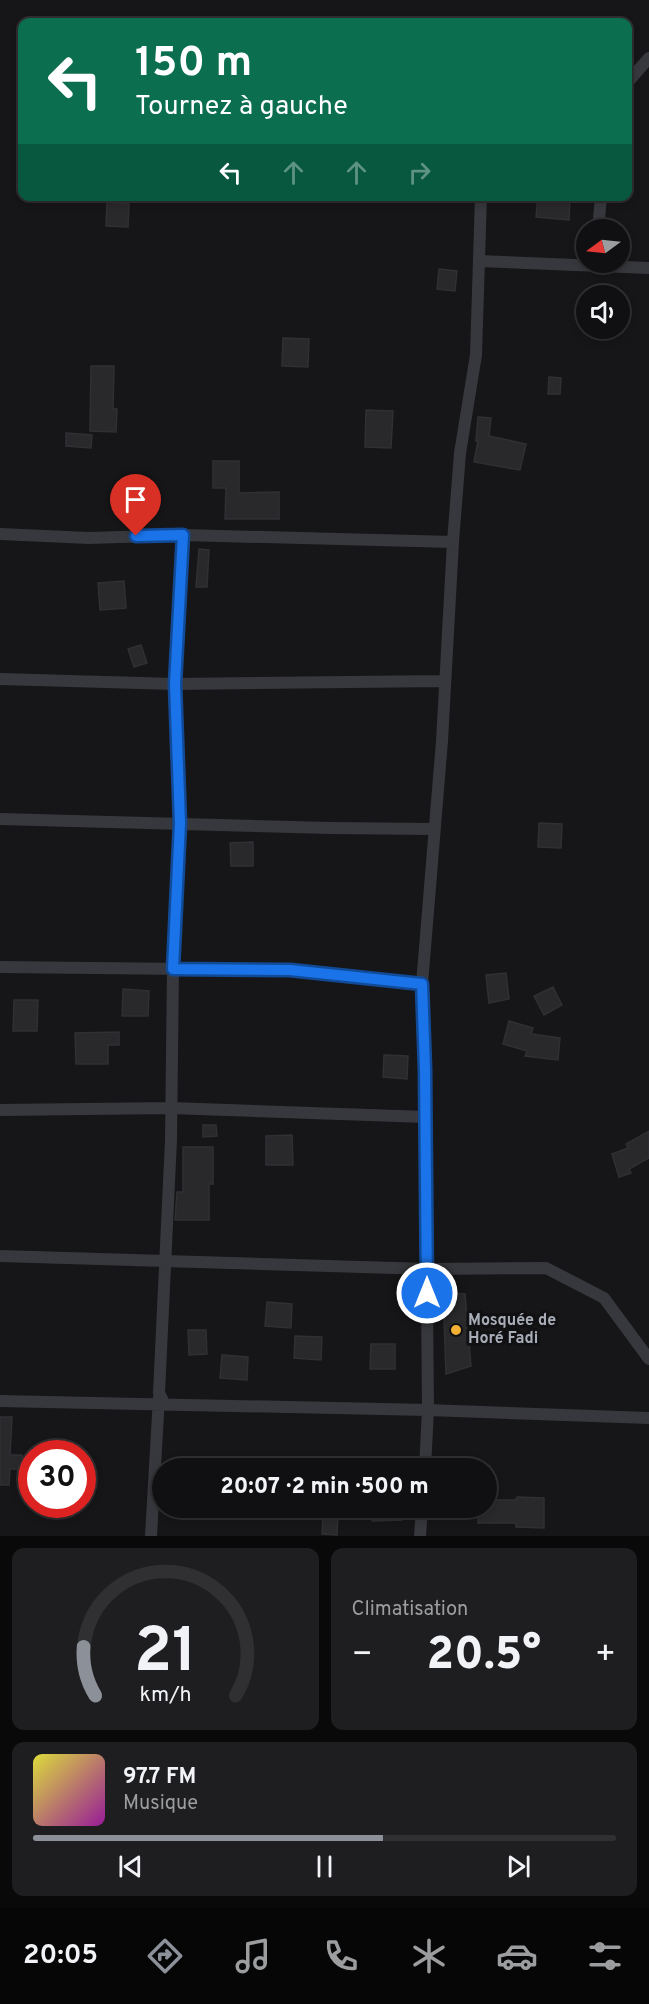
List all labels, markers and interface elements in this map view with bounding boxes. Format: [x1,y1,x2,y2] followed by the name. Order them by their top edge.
[135,38,252,91] text: 150 m
[36,42,114,120] icon: left
[135,90,348,124] text: Tournez à gauche
[214,156,247,189] icon: left
[277,156,310,189] icon: ahead
[340,156,373,189] icon: ahead
[403,156,436,189] icon: right
[576,219,630,273] north arrow
[576,219,630,339] map controls
[576,285,630,339] button: sound
[110,474,161,536] pin
[119,483,152,516] icon: arrive
[395,1261,459,1325] position arrow
[468,1311,556,1349] place label: Mosquée de Horé Fadi
[449,1323,463,1337] marker: Mosquée de Horé Fadi
[18,1440,96,1518] speed limit sign: 30
[220,1474,429,1501] text: 20:07 · 2 min · 500 m
[352,1597,468,1623] text: Climatisation
[134,1615,197,1694] text: 21
[426,1628,541,1685] text: 20.5°
[352,1635,373,1677] text: −
[595,1635,616,1677] text: +
[139,1682,191,1709] text: km/h
[123,1764,196,1791] text: 97.7 FM
[123,1791,198,1817] text: Musique
[114,1850,147,1883] icon: previous
[308,1850,341,1883] icon: pause
[502,1850,535,1883] icon: next
[144,1935,186,1977] icon: directions
[232,1935,274,1977] icon: music
[320,1935,362,1977] icon: phone
[408,1935,450,1977] icon: climate
[496,1935,538,1977] icon: car
[584,1935,626,1977] icon: filters
[23,1939,98,1973] text: 20:05

